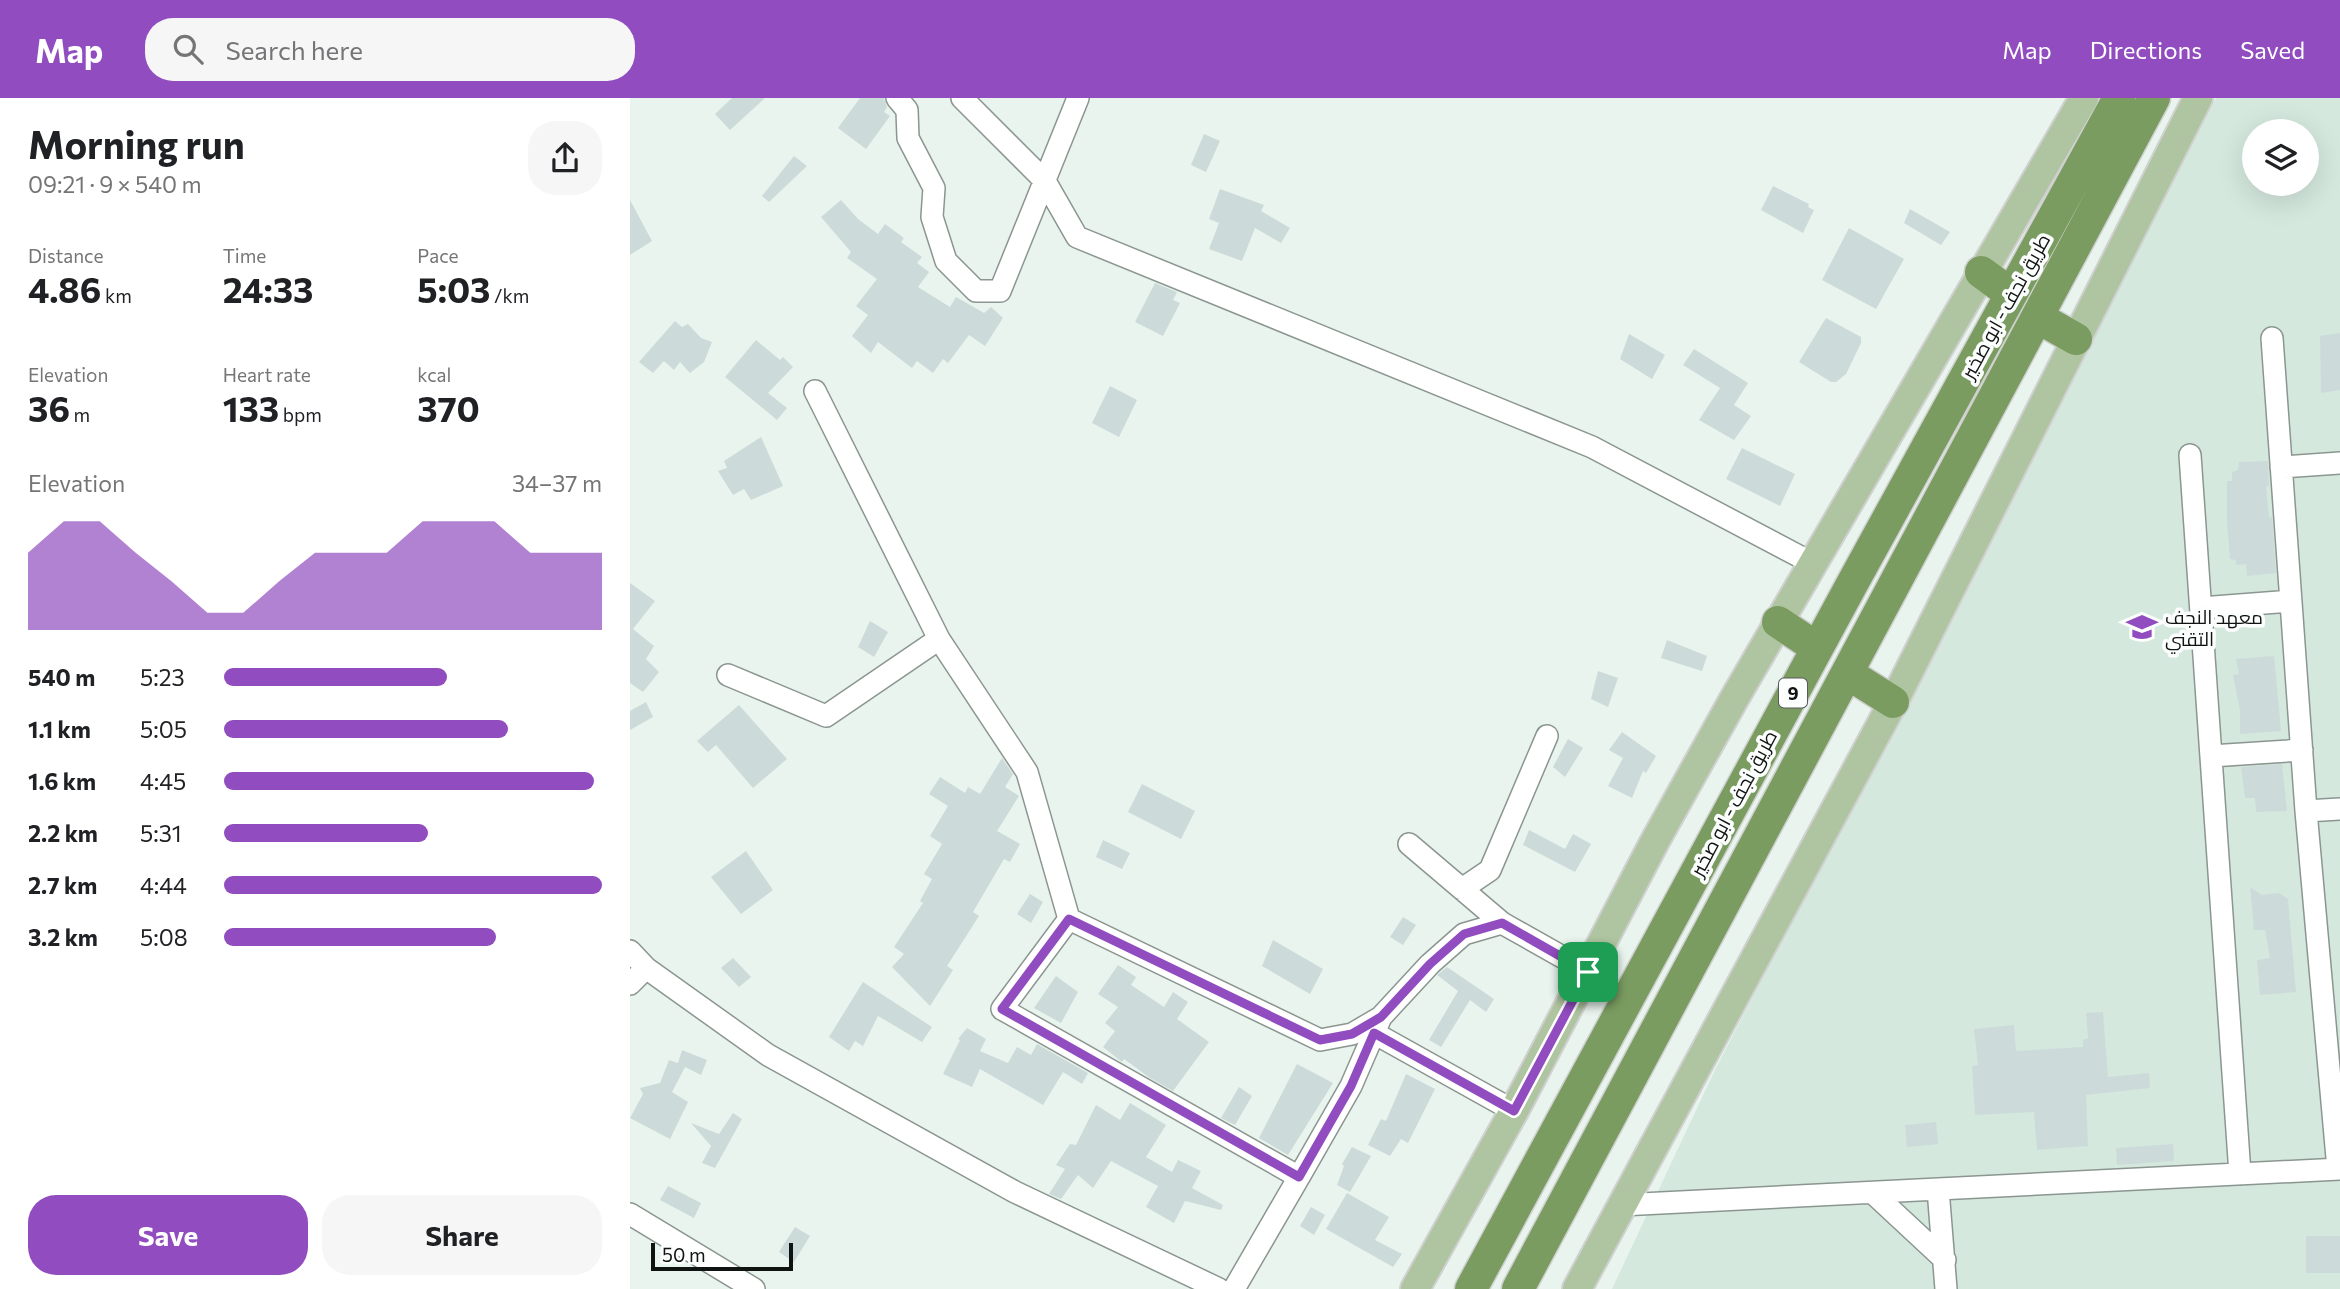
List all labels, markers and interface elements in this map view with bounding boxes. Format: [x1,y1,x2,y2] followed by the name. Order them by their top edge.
[145,18,635,81] search box
[35,29,103,70] text: Map
[169,30,207,68] icon: search
[225,34,363,65] text: Search here
[2002,35,2052,64] text: Map
[2090,35,2202,64] text: Directions
[2240,35,2305,64] text: Saved
[2242,119,2319,196] map controls
[2242,119,2319,196] button: layers
[28,120,245,167] text: Morning run
[528,121,602,195] button: share
[28,170,202,198] text: 09:21 · 9 × 540 m
[1955,230,2056,384] street label: طريق نجف - ابو صخير
[28,244,104,267] text: Distance
[223,244,266,267] text: Time
[417,244,459,267] text: Pace
[28,267,101,310] text: 4.86
[223,267,313,310] text: 24:33
[417,267,490,310] text: 5:03
[101,284,132,307] text: km
[490,284,529,307] text: /km
[28,363,108,386] text: Elevation
[223,363,311,386] text: Heart rate
[417,363,451,386] text: kcal
[28,386,70,429] text: 36
[223,386,279,429] text: 133
[417,386,480,429] text: 370
[70,403,90,426] text: m
[279,403,322,426] text: bpm
[28,469,125,497] text: Elevation
[512,469,602,497] text: 34–37 m
[2165,605,2263,654] place label: معهد النجف التقني
[2125,610,2159,644] school or university icon: معهد النجف التقني
[28,663,95,691] text: 540 m
[140,663,185,691] text: 5:23
[1779,678,1807,708] road number: 9
[28,715,91,743] text: 1.1 km
[140,715,187,743] text: 5:05
[1684,726,1783,882] street label: طريق نجف - ابو صخير
[28,767,96,795] text: 1.6 km
[140,767,186,795] text: 4:45
[28,819,98,847] text: 2.2 km
[140,819,182,847] text: 5:31
[28,871,97,899] text: 2.7 km
[140,871,187,899] text: 4:44
[28,923,98,951] text: 3.2 km
[140,923,188,951] text: 5:08
[1558,942,1618,1002] pin
[1569,953,1607,991] icon: arrive
[28,1195,308,1275] button: Save
[322,1195,602,1275] button: Share
[651,1240,793,1272] scale bar
[662,1243,706,1266] text: 50 m

